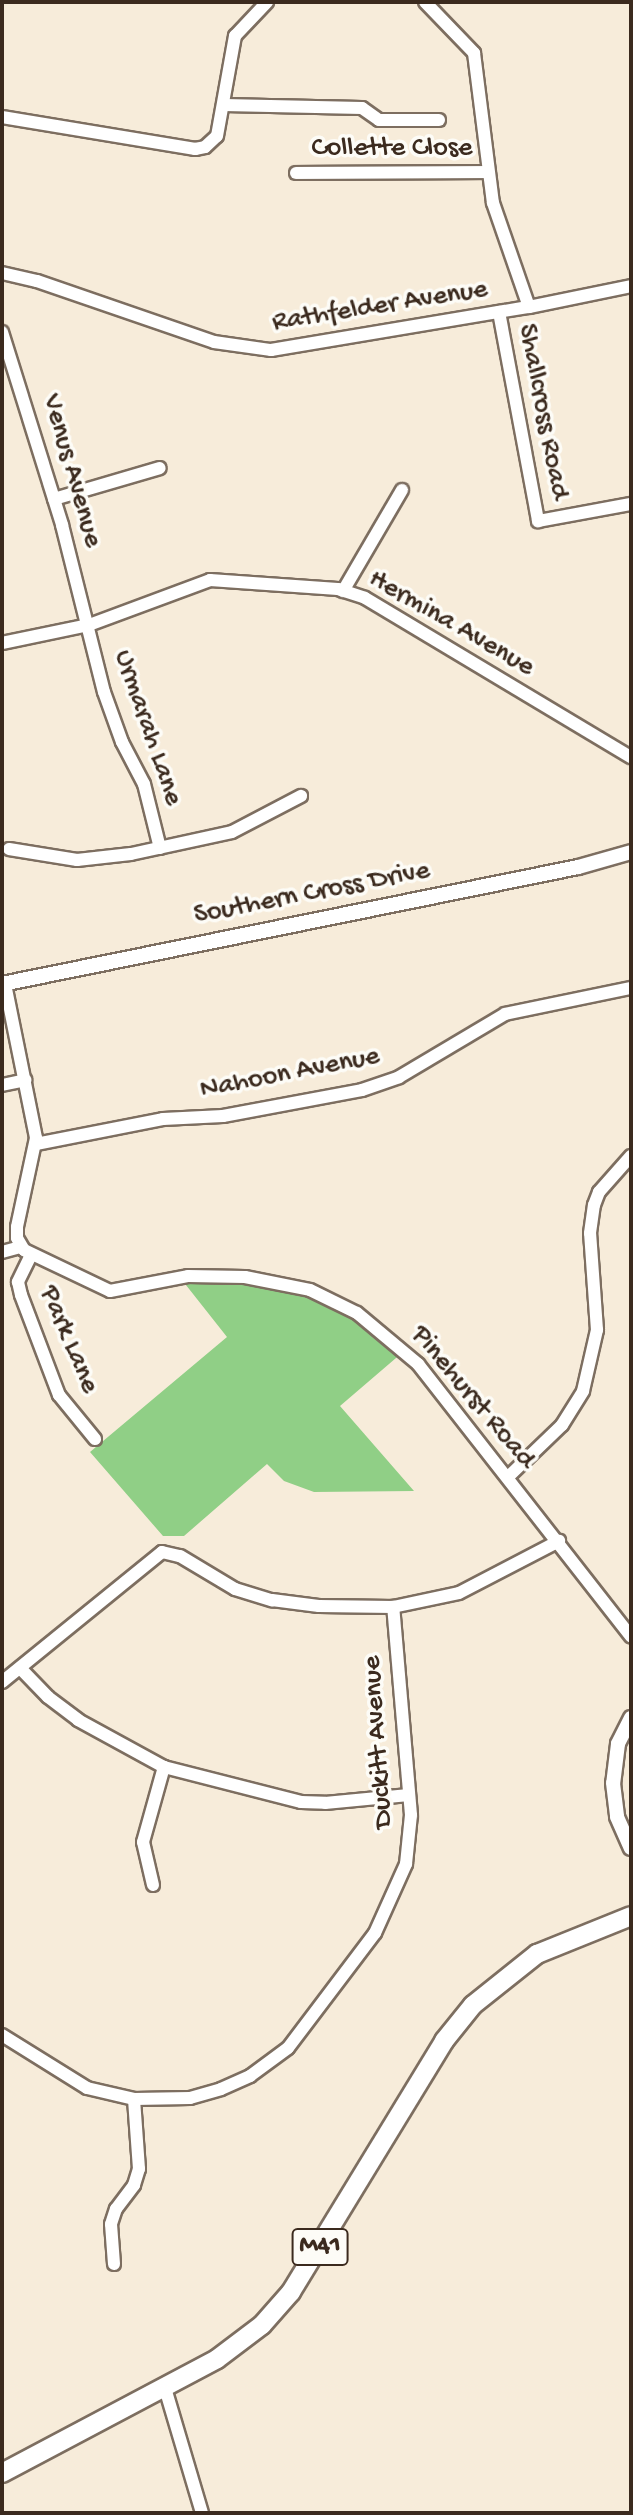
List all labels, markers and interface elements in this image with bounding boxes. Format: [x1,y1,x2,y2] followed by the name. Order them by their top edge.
[311,132,473,166] street label: Collette Close
[270,273,490,341] street label: Rathfelder Avenue
[509,321,575,503] street label: Shallcross Road
[33,391,109,551] street label: Venus Avenue
[362,563,540,685] street label: Hermina Avenue
[105,646,189,810] street label: Urmarah Lane
[191,855,433,933] street label: Southern Cross Drive
[197,1040,383,1108] street label: Nahoon Avenue
[30,1281,106,1399] street label: Park Lane
[402,1319,542,1477] street label: Pinehurst Road
[356,1654,402,1830] street label: Duckitt Avenue
[290,2225,350,2269] road number: M41

